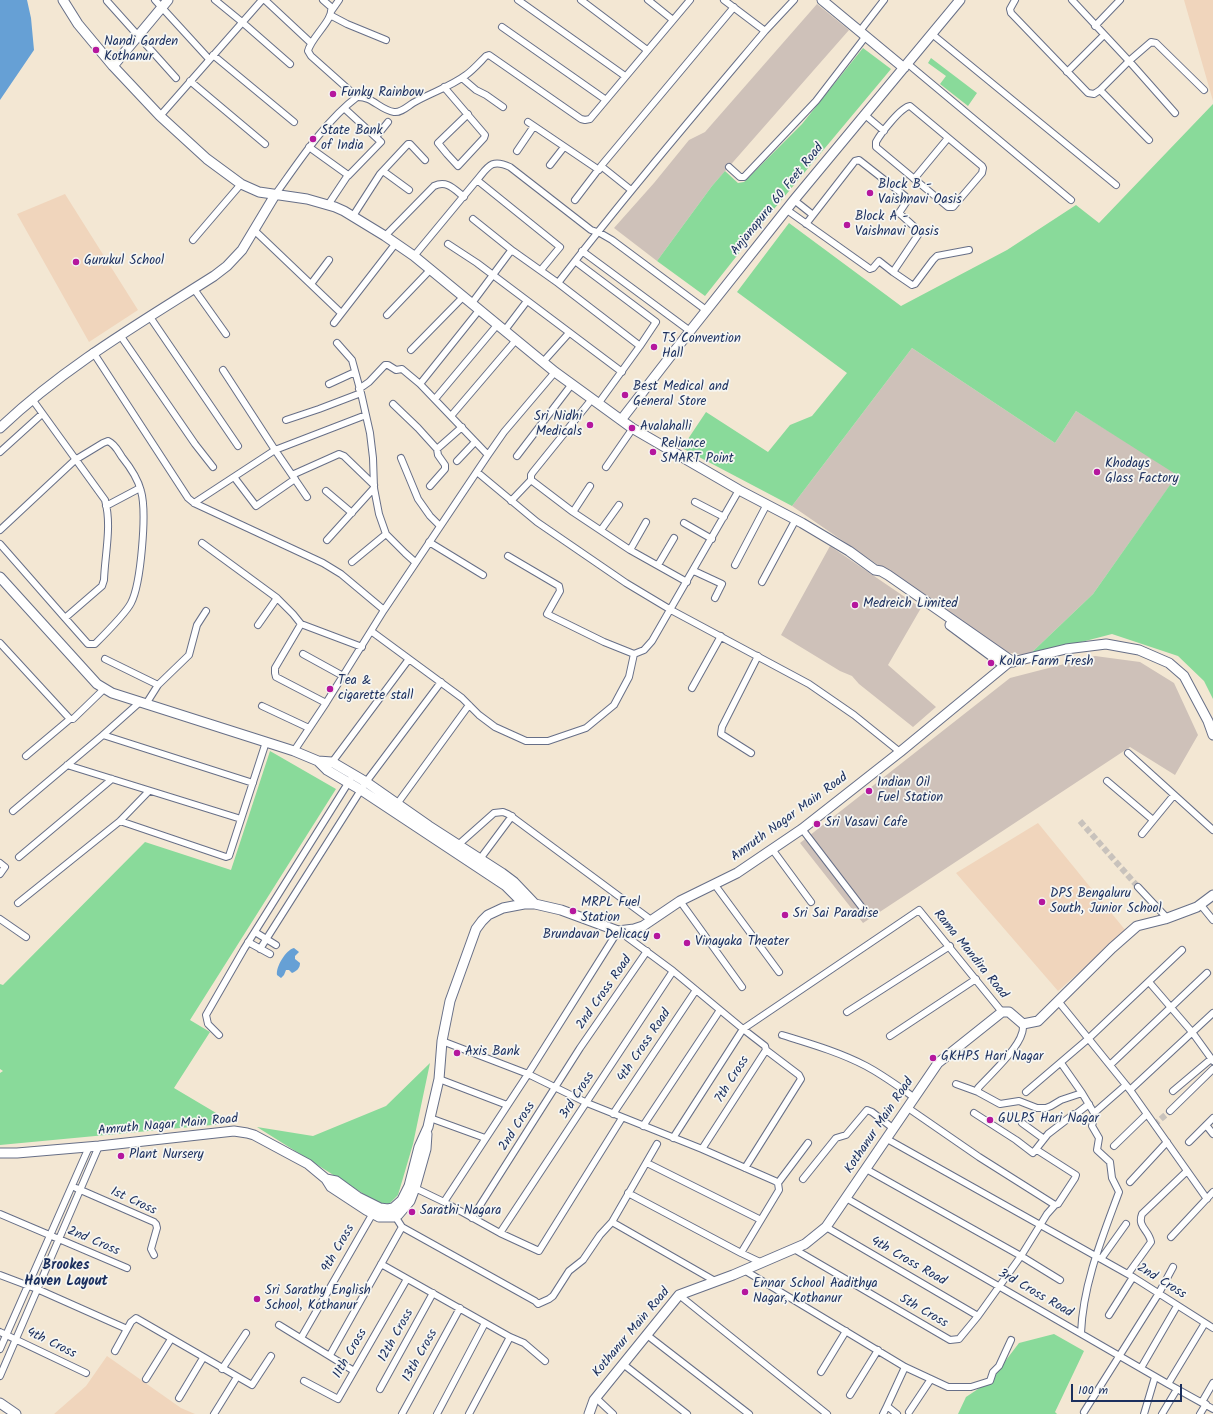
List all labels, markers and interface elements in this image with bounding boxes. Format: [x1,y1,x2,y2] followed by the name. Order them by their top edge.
[104,35,178,66] place label: Nandi Garden Kothanur
[91,45,101,55] marker: Nandi Garden Kothanur
[341,86,424,102] place label: Funky Rainbow
[328,89,338,99] marker: Funky Rainbow
[321,124,383,155] place label: State Bank of India
[308,134,318,144] marker: State Bank of India
[728,141,828,259] street label: Anjanapura 60 Feet Road
[878,178,962,209] place label: Block B - Vaishnavi Oasis
[865,188,875,198] marker: Block B - Vaishnavi Oasis
[855,210,939,241] place label: Block A - Vaishnavi Oasis
[842,220,852,230] marker: Block A - Vaishnavi Oasis
[84,254,164,270] place label: Gurukul School
[71,257,81,267] marker: Gurukul School
[662,332,741,363] place label: TS Convention Hall
[649,342,659,352] marker: TS Convention Hall
[633,380,728,411] place label: Best Medical and General Store
[620,390,630,400] marker: Best Medical and General Store
[534,410,582,441] place label: Sri Nidhi Medicals
[585,420,595,430] marker: Sri Nidhi Medicals
[640,420,691,436] place label: Avalahalli
[627,423,637,433] marker: Avalahalli
[661,437,734,468] place label: Reliance SMART Point
[648,447,658,457] marker: Reliance SMART Point
[1105,457,1179,488] place label: Khodays Glass Factory
[1092,467,1102,477] marker: Khodays Glass Factory
[863,597,958,613] place label: Medreich Limited
[850,600,860,610] marker: Medreich Limited
[999,655,1094,671] place label: Kolar Farm Fresh
[986,658,996,668] marker: Kolar Farm Fresh
[338,674,413,705] place label: Tea & cigarette stall
[325,684,335,694] marker: Tea & cigarette stall
[729,770,851,866] street label: Amruth Nagar Main Road
[877,776,943,807] place label: Indian Oil Fuel Station
[864,786,874,796] marker: Indian Oil Fuel Station
[825,816,908,832] place label: Sri Vasavi Cafe
[812,819,822,829] marker: Sri Vasavi Cafe
[1050,887,1162,918] place label: DPS Bengaluru South, Junior School
[581,896,640,927] place label: MRPL Fuel Station
[1037,897,1047,907] marker: DPS Bengaluru South, Junior School
[568,906,578,916] marker: MRPL Fuel Station
[793,907,878,923] place label: Sri Sai Paradise
[929,907,1011,1003] street label: Rama Mandira Road
[780,910,790,920] marker: Sri Sai Paradise
[543,928,649,944] place label: Brundavan Delicacy
[652,931,662,941] marker: Brundavan Delicacy
[695,935,789,951] place label: Vinayaka Theater
[682,938,692,948] marker: Vinayaka Theater
[574,953,636,1033] street label: 2nd Cross Road
[615,1007,675,1085] street label: 4th Cross Road
[465,1045,520,1061] place label: Axis Bank
[452,1048,462,1058] marker: Axis Bank
[941,1050,1043,1066] place label: GKHPS Hari Nagar
[928,1053,938,1063] marker: GKHPS Hari Nagar
[713,1054,753,1106] street label: 7th Cross
[557,1070,599,1122] street label: 3rd Cross
[842,1075,918,1177] street label: Kothanur Main Road
[496,1100,540,1154] street label: 2nd Cross
[97,1112,239,1140] street label: Amruth Nagar Main Road
[998,1112,1099,1128] place label: GULPS Hari Nagar
[985,1115,995,1125] marker: GULPS Hari Nagar
[129,1148,204,1164] place label: Plant Nursery
[116,1151,126,1161] marker: Plant Nursery
[108,1185,158,1219] street label: 1st Cross
[420,1204,501,1220] place label: Sarathi Nagara
[407,1207,417,1217] marker: Sarathi Nagara
[319,1222,359,1276] street label: 9th Cross
[65,1224,121,1260] street label: 2nd Cross
[867,1234,949,1290] street label: 4th Cross Road
[24,1259,108,1292] district label: Brookes Haven Layout
[1133,1261,1189,1303] street label: 2nd Cross
[995,1266,1075,1322] street label: 3rd Cross Road
[753,1277,878,1308] place label: Ennar School Aadithya Nagar, Kothanur
[265,1284,371,1315] place label: Sri Sarathy English School, Kothanur
[590,1285,674,1381] street label: Kothanur Main Road
[740,1287,750,1297] marker: Ennar School Aadithya Nagar, Kothanur
[896,1292,950,1332] street label: 5th Cross
[252,1294,262,1304] marker: Sri Sarathy English School, Kothanur
[376,1307,418,1365] street label: 12th Cross
[24,1325,78,1363] street label: 4th Cross
[331,1327,371,1381] street label: 11th Cross
[400,1327,442,1385] street label: 13th Cross
[1073,1376,1184,1402] scale bar
[1078,1381,1108,1400] text: 100 m

